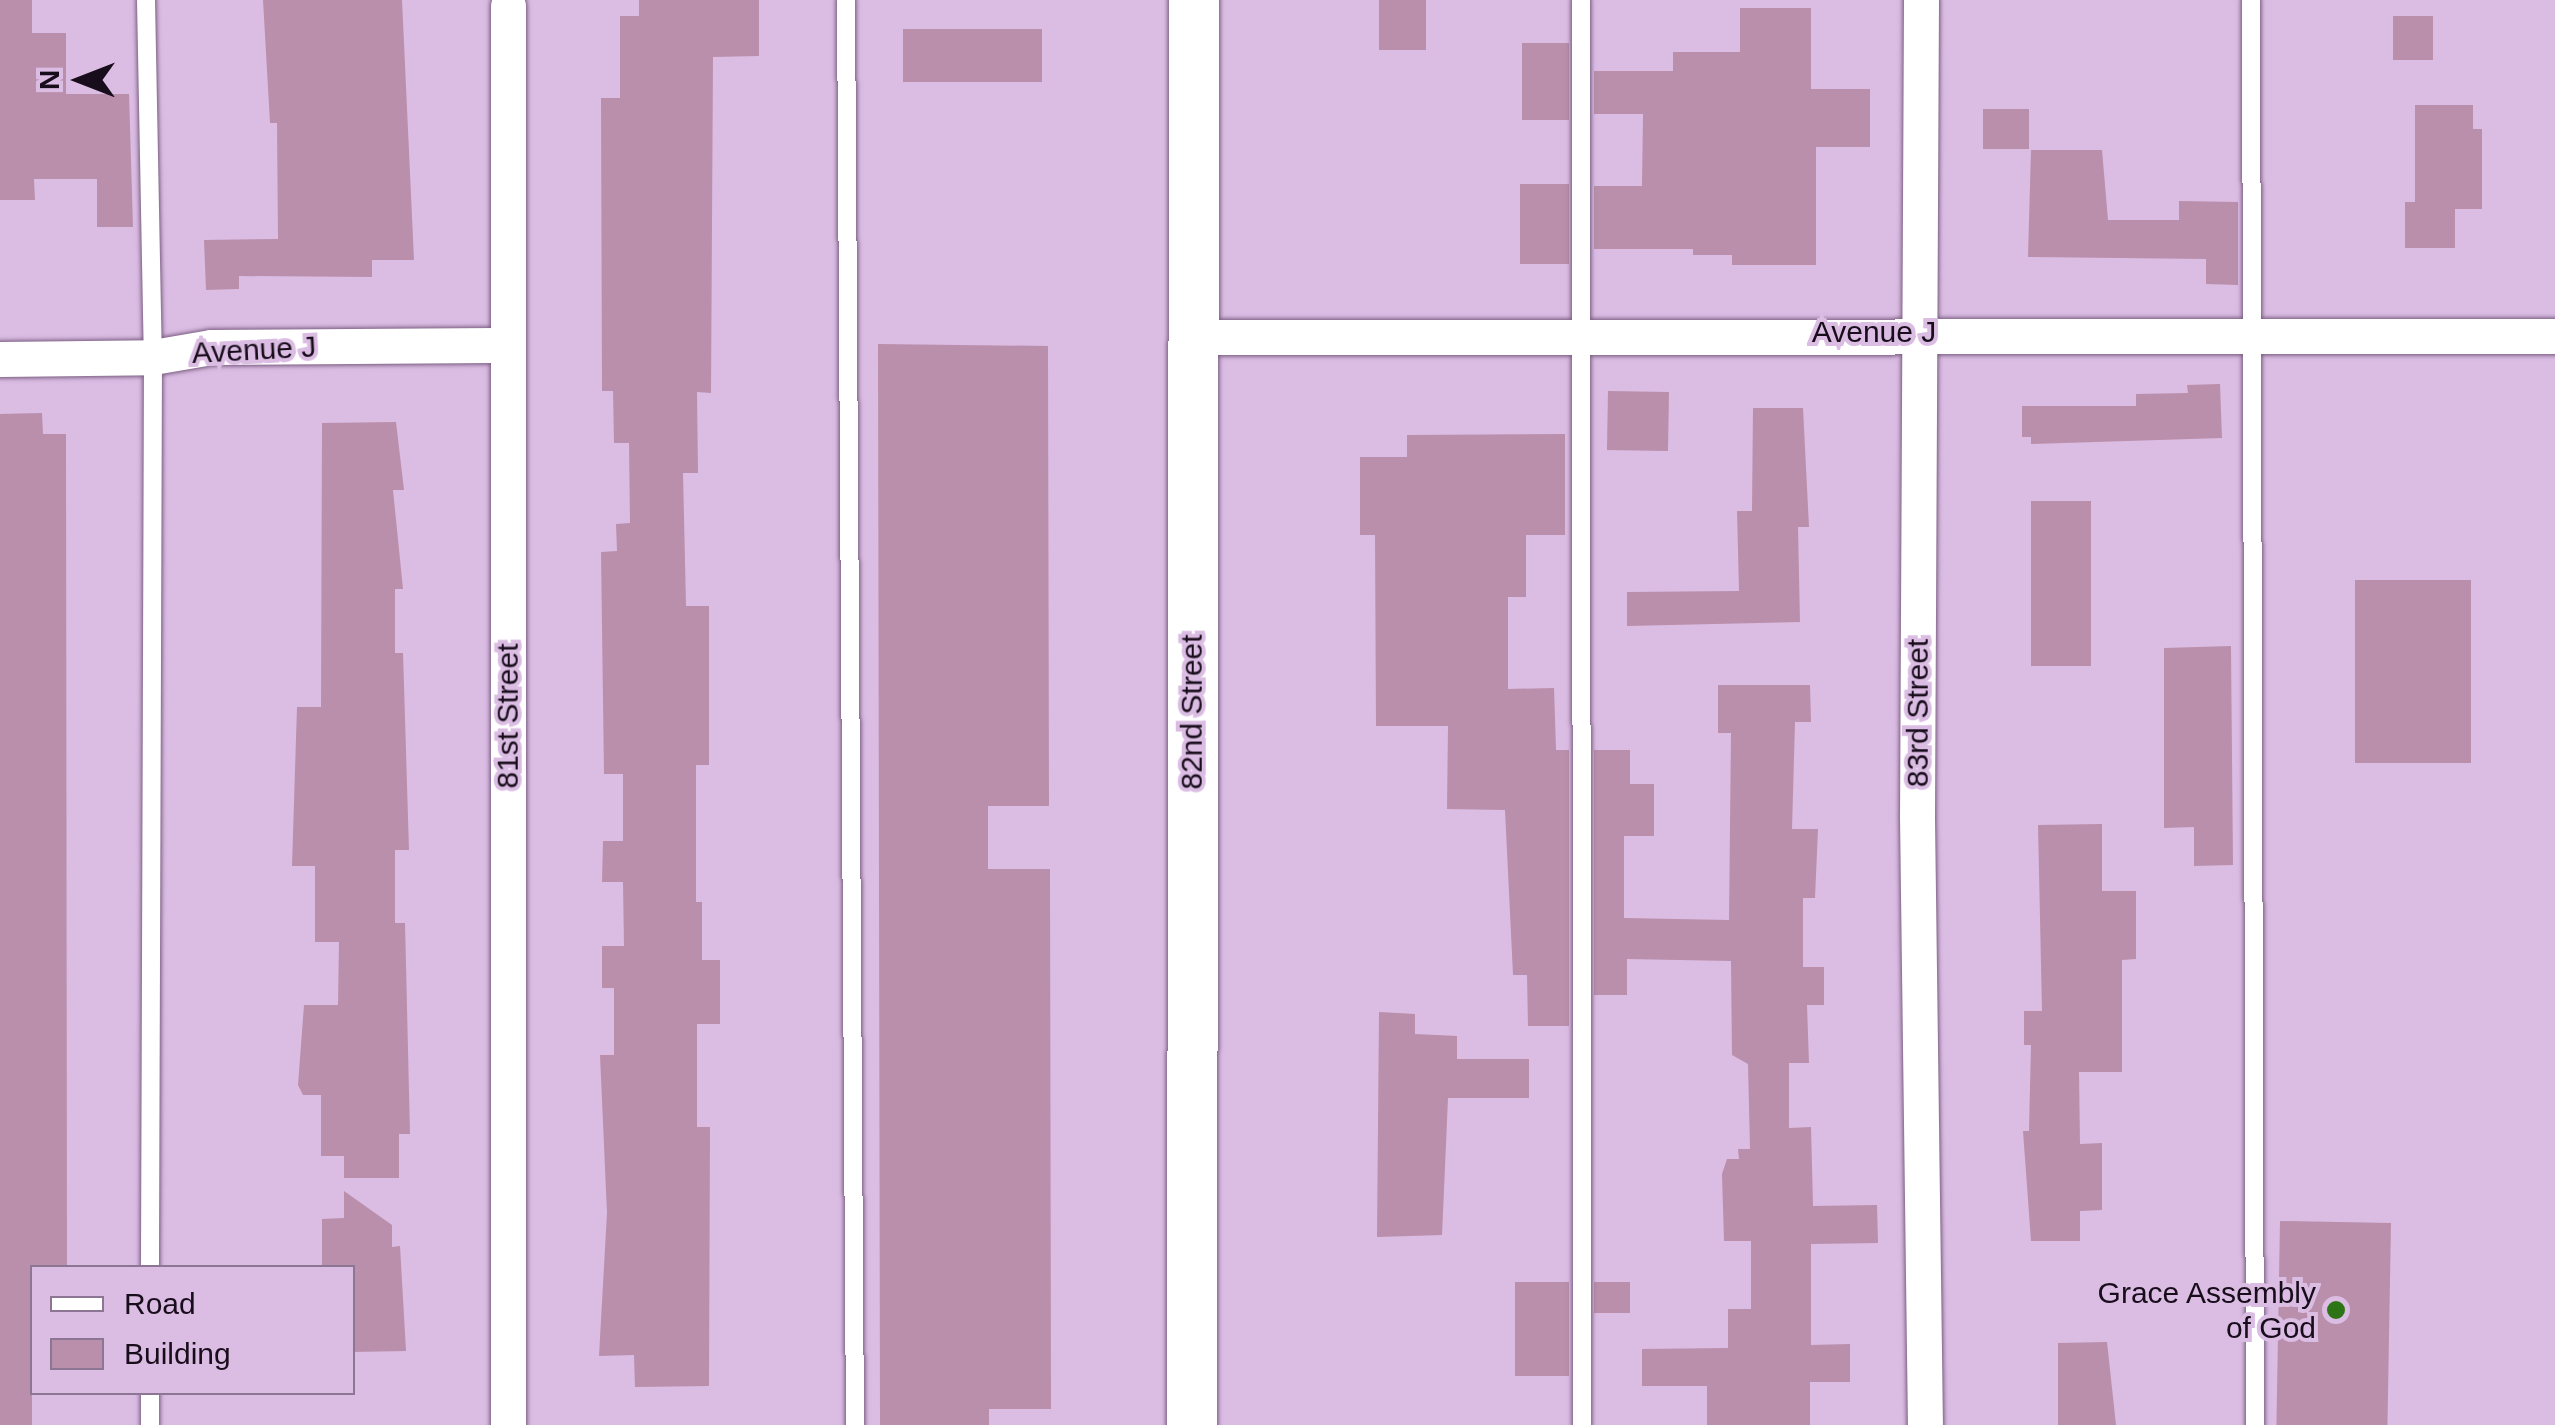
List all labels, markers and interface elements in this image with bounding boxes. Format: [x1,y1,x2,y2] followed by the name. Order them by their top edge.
[30,30,130,130] north arrow
[34,70,65,90] text: N
[1812,314,1936,350] street label: Avenue J
[191,329,317,371] street label: Avenue J
[1174,634,1210,790] street label: 82nd Street
[1900,639,1936,787] street label: 83rd Street
[490,643,526,789] street label: 81st Street
[30,1265,355,1395] legend
[2096,1275,2316,1346] place label: Grace Assembly of God
[124,1287,196,1320] text: Road
[2325,1299,2347,1321] marker: Grace Assembly of God
[124,1337,231,1370] text: Building

